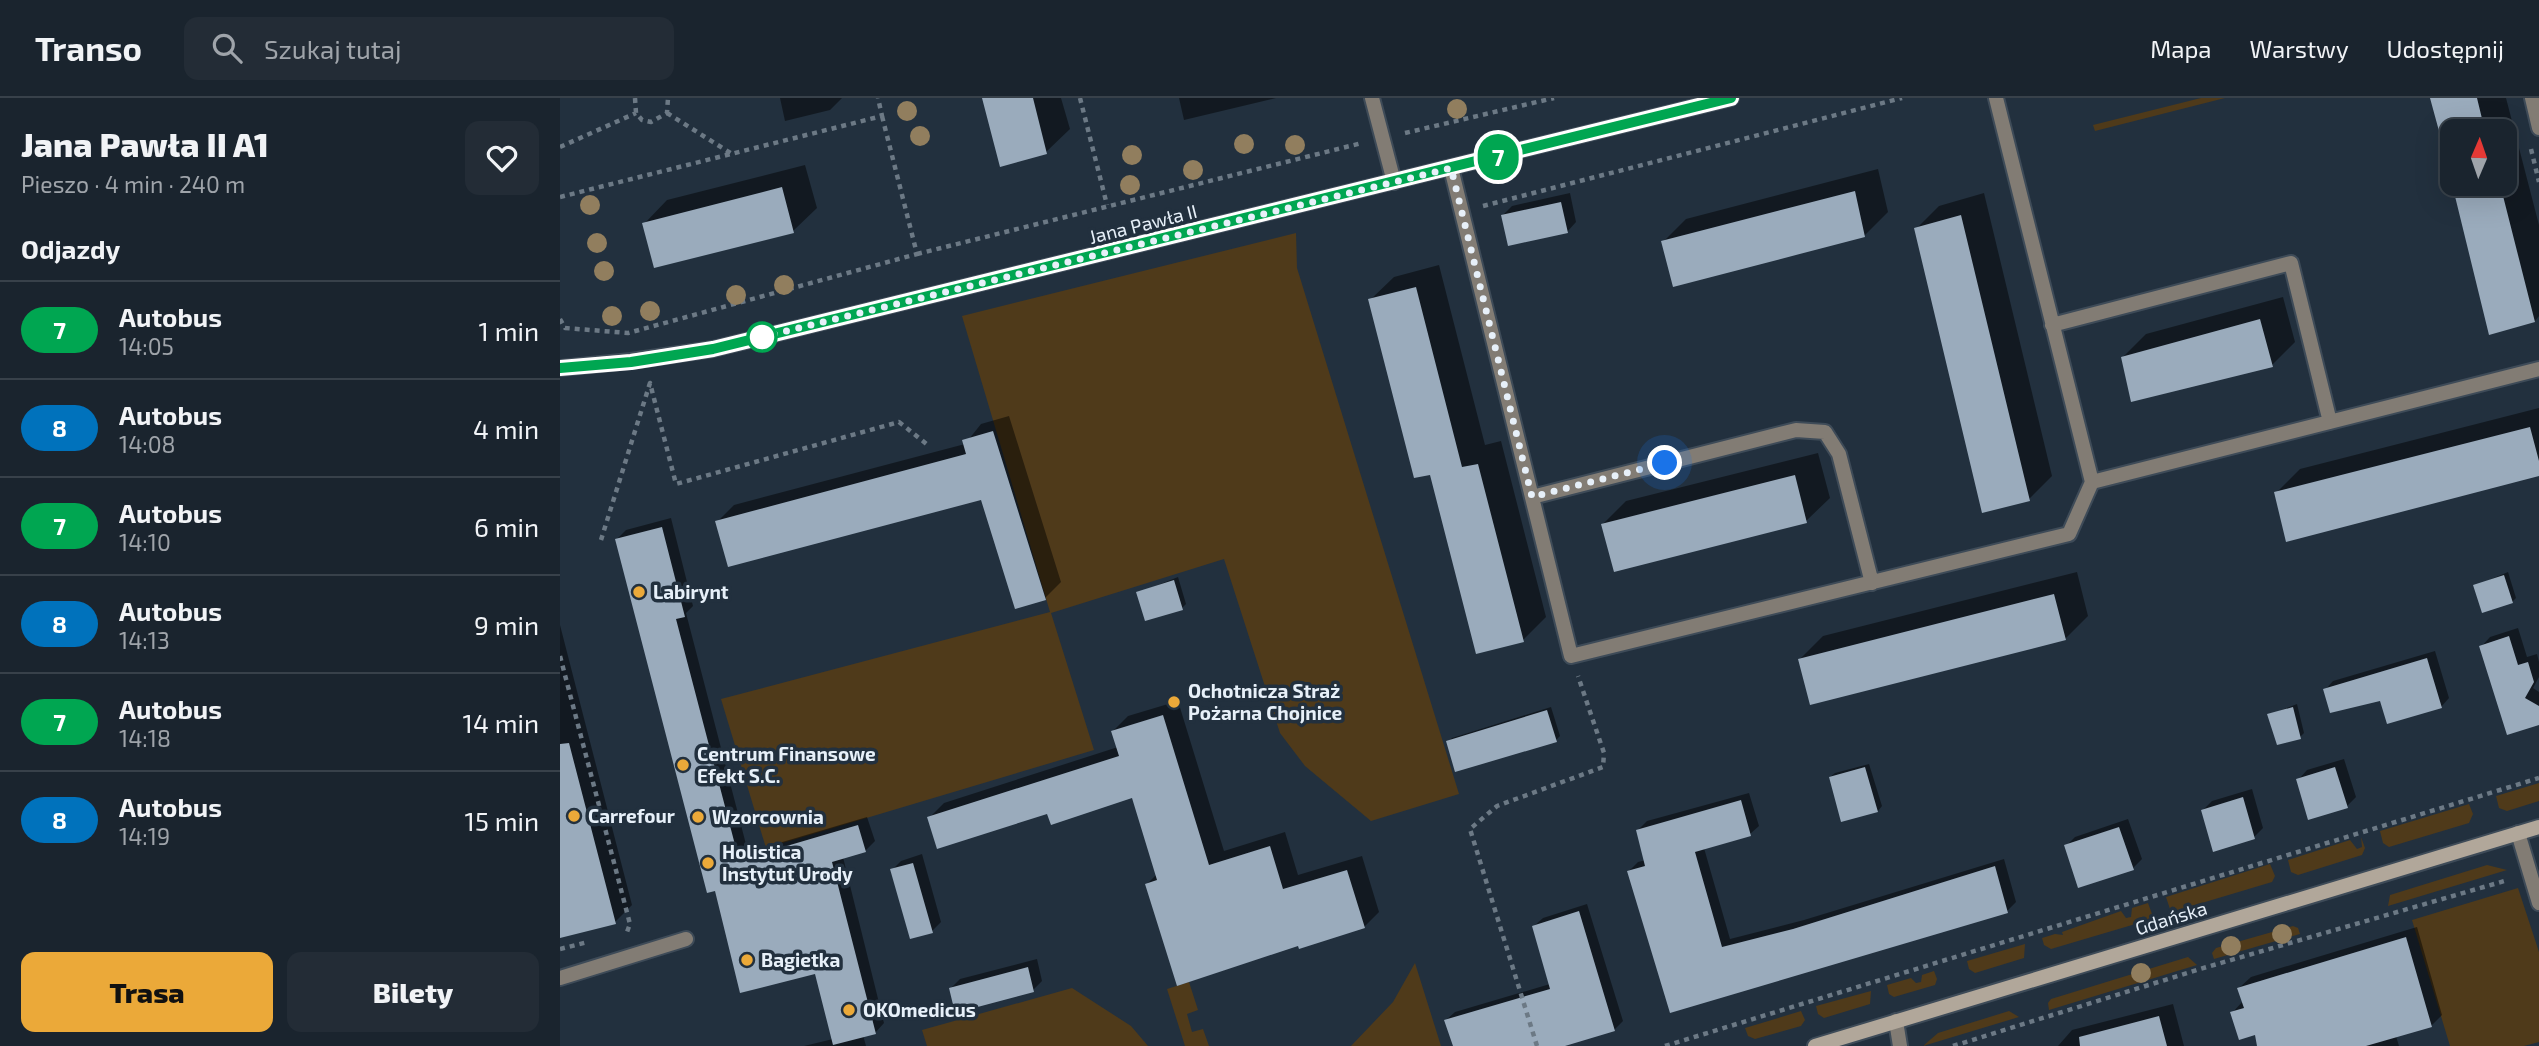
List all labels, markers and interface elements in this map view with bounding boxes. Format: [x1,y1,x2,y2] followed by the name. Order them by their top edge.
[184,17,674,80] search box
[35,28,142,68] text: Transo
[208,29,246,67] icon: search
[264,33,401,64] text: Szukaj tutaj
[2150,34,2212,63] text: Mapa
[2250,34,2349,63] text: Warstwy
[2387,34,2504,63] text: Udostępnij
[2440,119,2516,196] north arrow
[2440,119,2517,196] map controls
[465,121,539,195] button: heart
[21,124,269,164] text: Jana Pawła II A1
[1475,134,1521,180] line badge: 7
[1492,142,1504,171] text: 7
[21,170,245,198] text: Pieszo · 4 min · 240 m
[1086,199,1199,248] street label: Jana Pawła II
[21,233,120,264] text: Odjazdy
[119,301,222,332] text: Autobus
[53,315,66,344] text: 7
[479,315,539,346] text: 1 min
[747,322,777,352] unlabelled marker
[119,332,174,360] text: 14:05
[119,399,222,430] text: Autobus
[52,413,67,442] text: 8
[473,413,539,444] text: 4 min
[119,430,176,458] text: 14:08
[1647,445,1682,480] your location
[119,497,222,528] text: Autobus
[53,511,66,540] text: 7
[474,511,539,542] text: 6 min
[119,528,171,556] text: 14:10
[653,580,729,604] place label: Labirynt
[631,584,647,600] marker: Labirynt
[119,595,222,626] text: Autobus
[52,609,67,638] text: 8
[474,609,539,640] text: 9 min
[119,626,170,654] text: 14:13
[1188,679,1342,724] place label: Ochotnicza Straż Pożarna Chojnice
[119,693,222,724] text: Autobus
[1166,694,1182,710] marker: Ochotnicza Straż Pożarna Chojnice
[53,707,66,736] text: 7
[463,707,539,738] text: 14 min
[119,724,171,752] text: 14:18
[697,742,876,787] place label: Centrum Finansowe Efekt S.C.
[675,757,691,773] marker: Centrum Finansowe Efekt S.C.
[119,791,222,822] text: Autobus
[588,804,675,827] place label: Carrefour
[52,805,67,834] text: 8
[465,805,539,836] text: 15 min
[712,805,824,828] place label: Wzorcownia
[566,808,582,824] marker: Carrefour
[690,809,706,825] marker: Wzorcownia
[119,822,170,850] text: 14:19
[722,840,853,886] place label: Holistica Instytut Urody
[700,855,716,871] marker: Holistica Instytut Urody
[2132,896,2210,939] street label: Gdańska
[761,948,840,971] place label: Bagietka
[21,952,273,1032] button: Trasa
[287,952,539,1032] button: Bilety
[739,952,755,968] marker: Bagietka
[863,998,976,1021] place label: OKOmedicus
[841,1002,857,1018] marker: OKOmedicus

